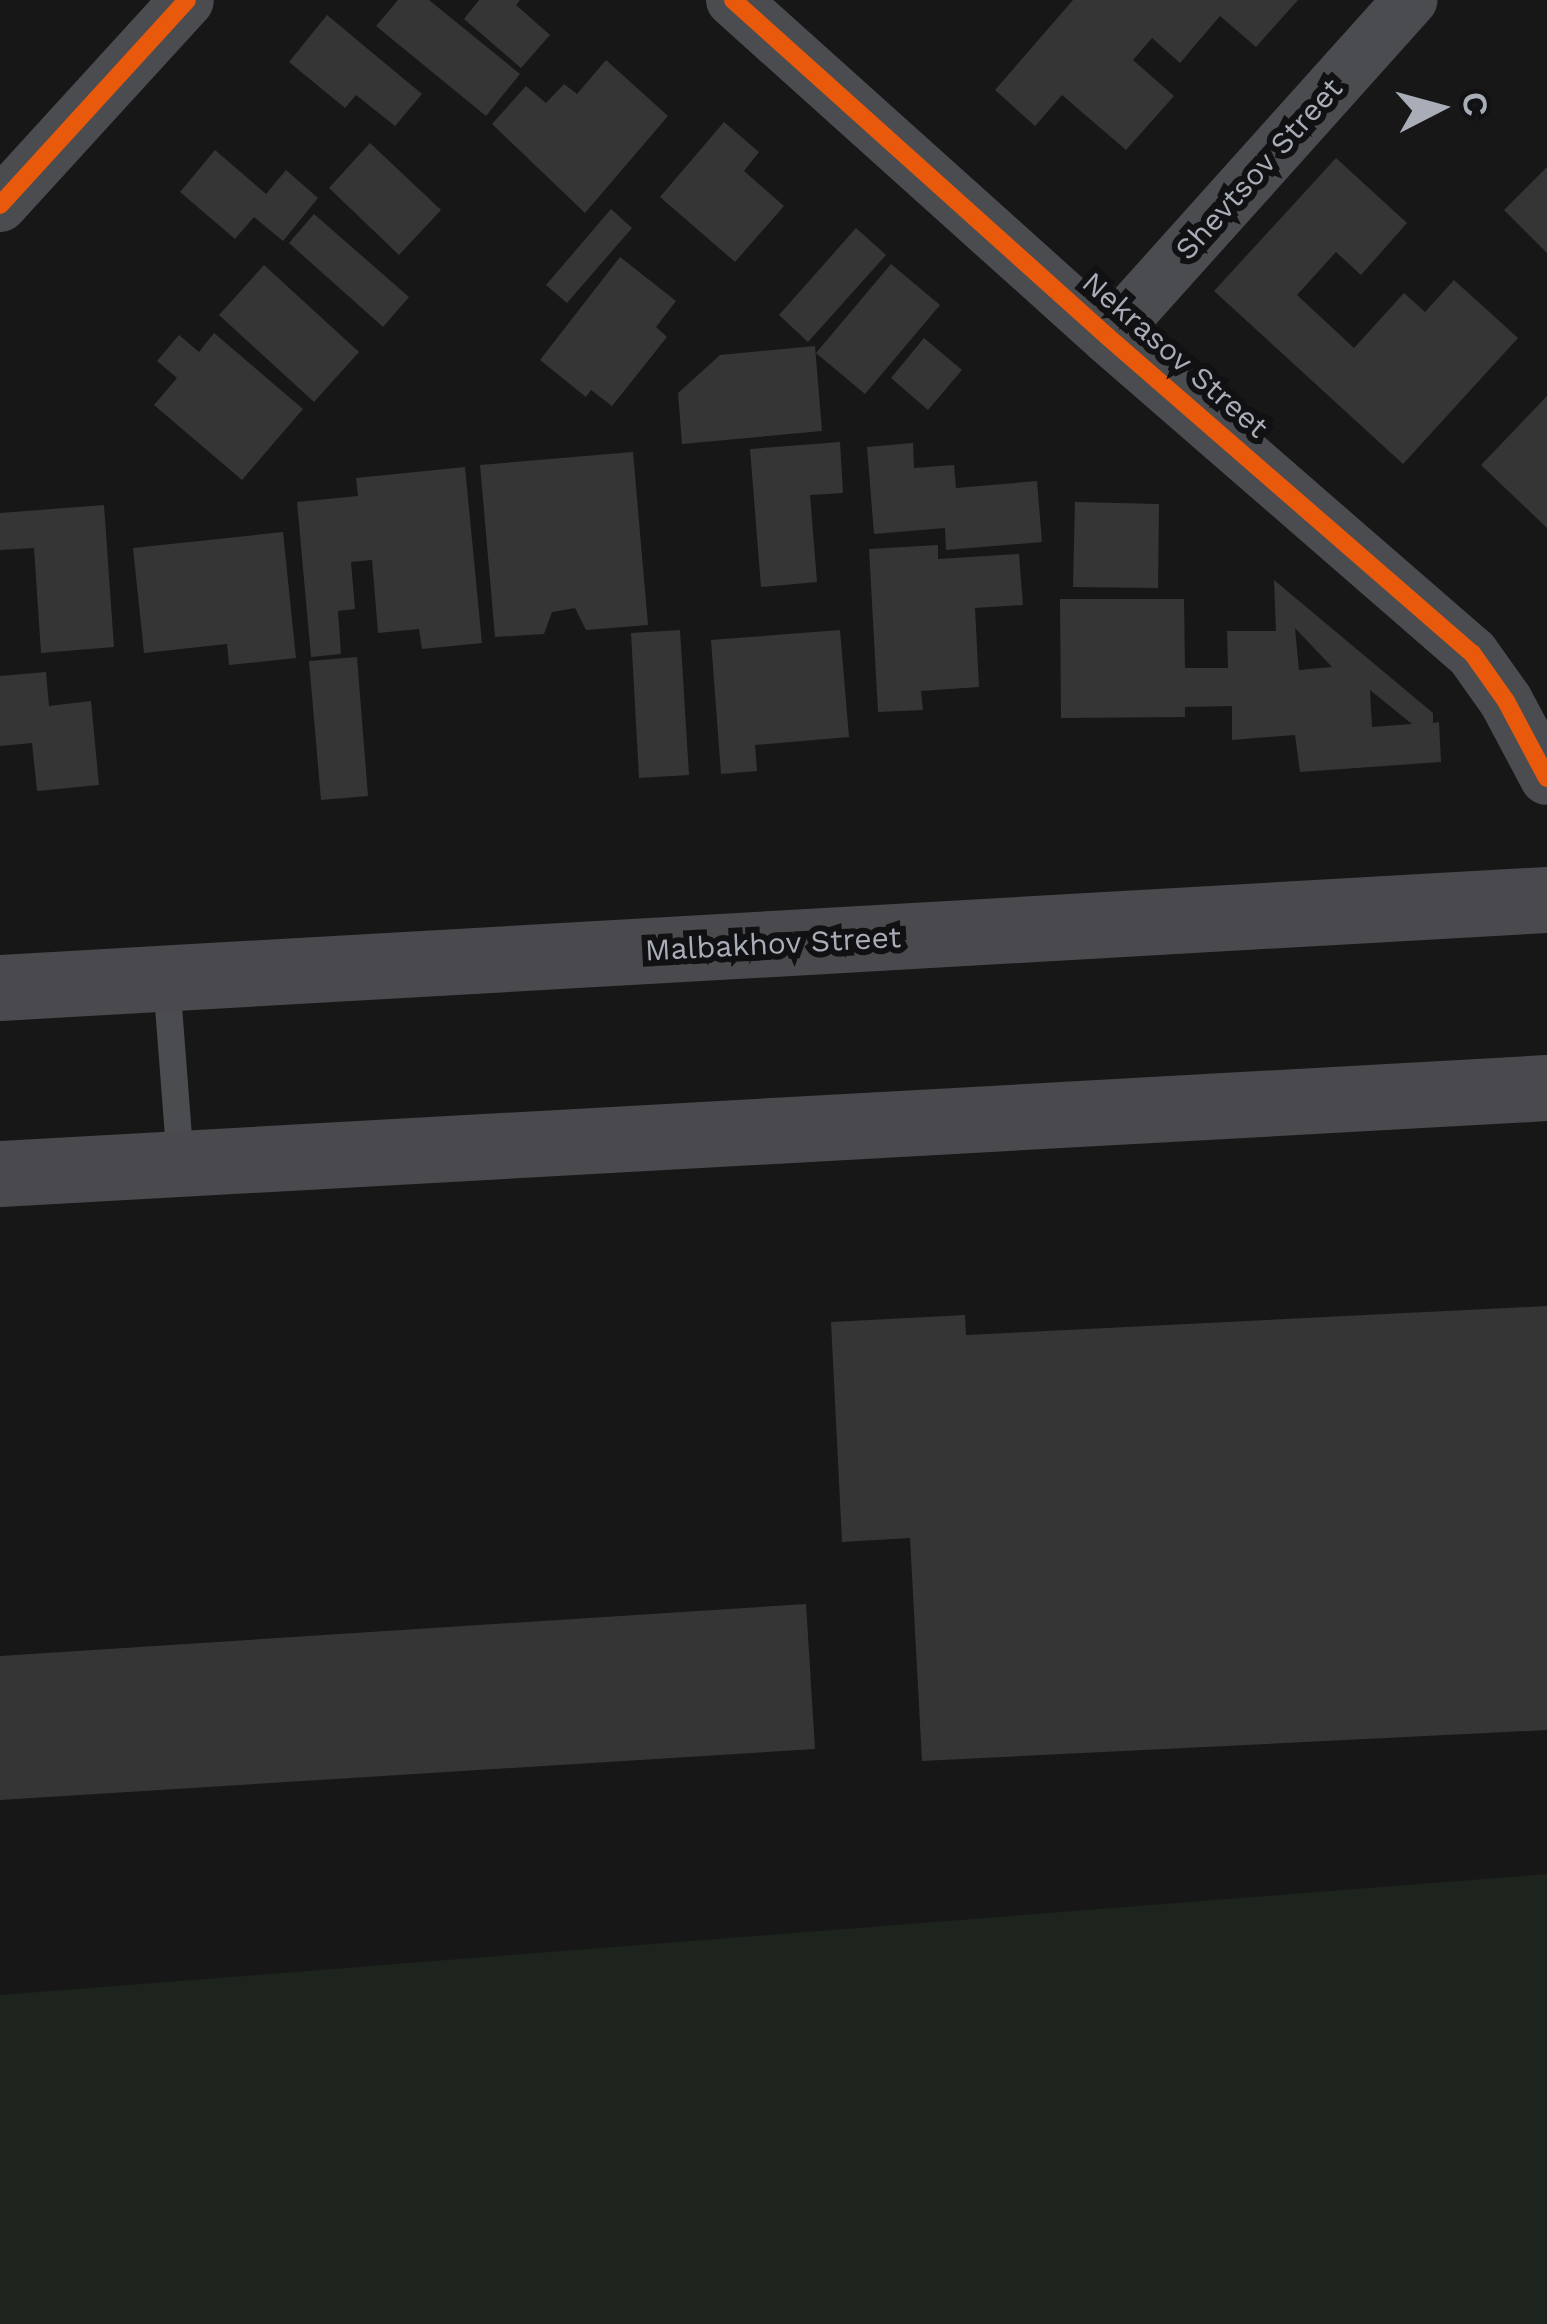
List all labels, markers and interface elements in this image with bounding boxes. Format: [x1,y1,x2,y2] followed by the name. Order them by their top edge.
[1379,48,1499,168] north arrow
[1168,70,1350,268] street label: Shevtsov Street
[1455,90,1496,118] text: С
[1075,264,1275,446] street label: Nekrasov Street
[644,919,902,969] street label: Malbakhov Street

